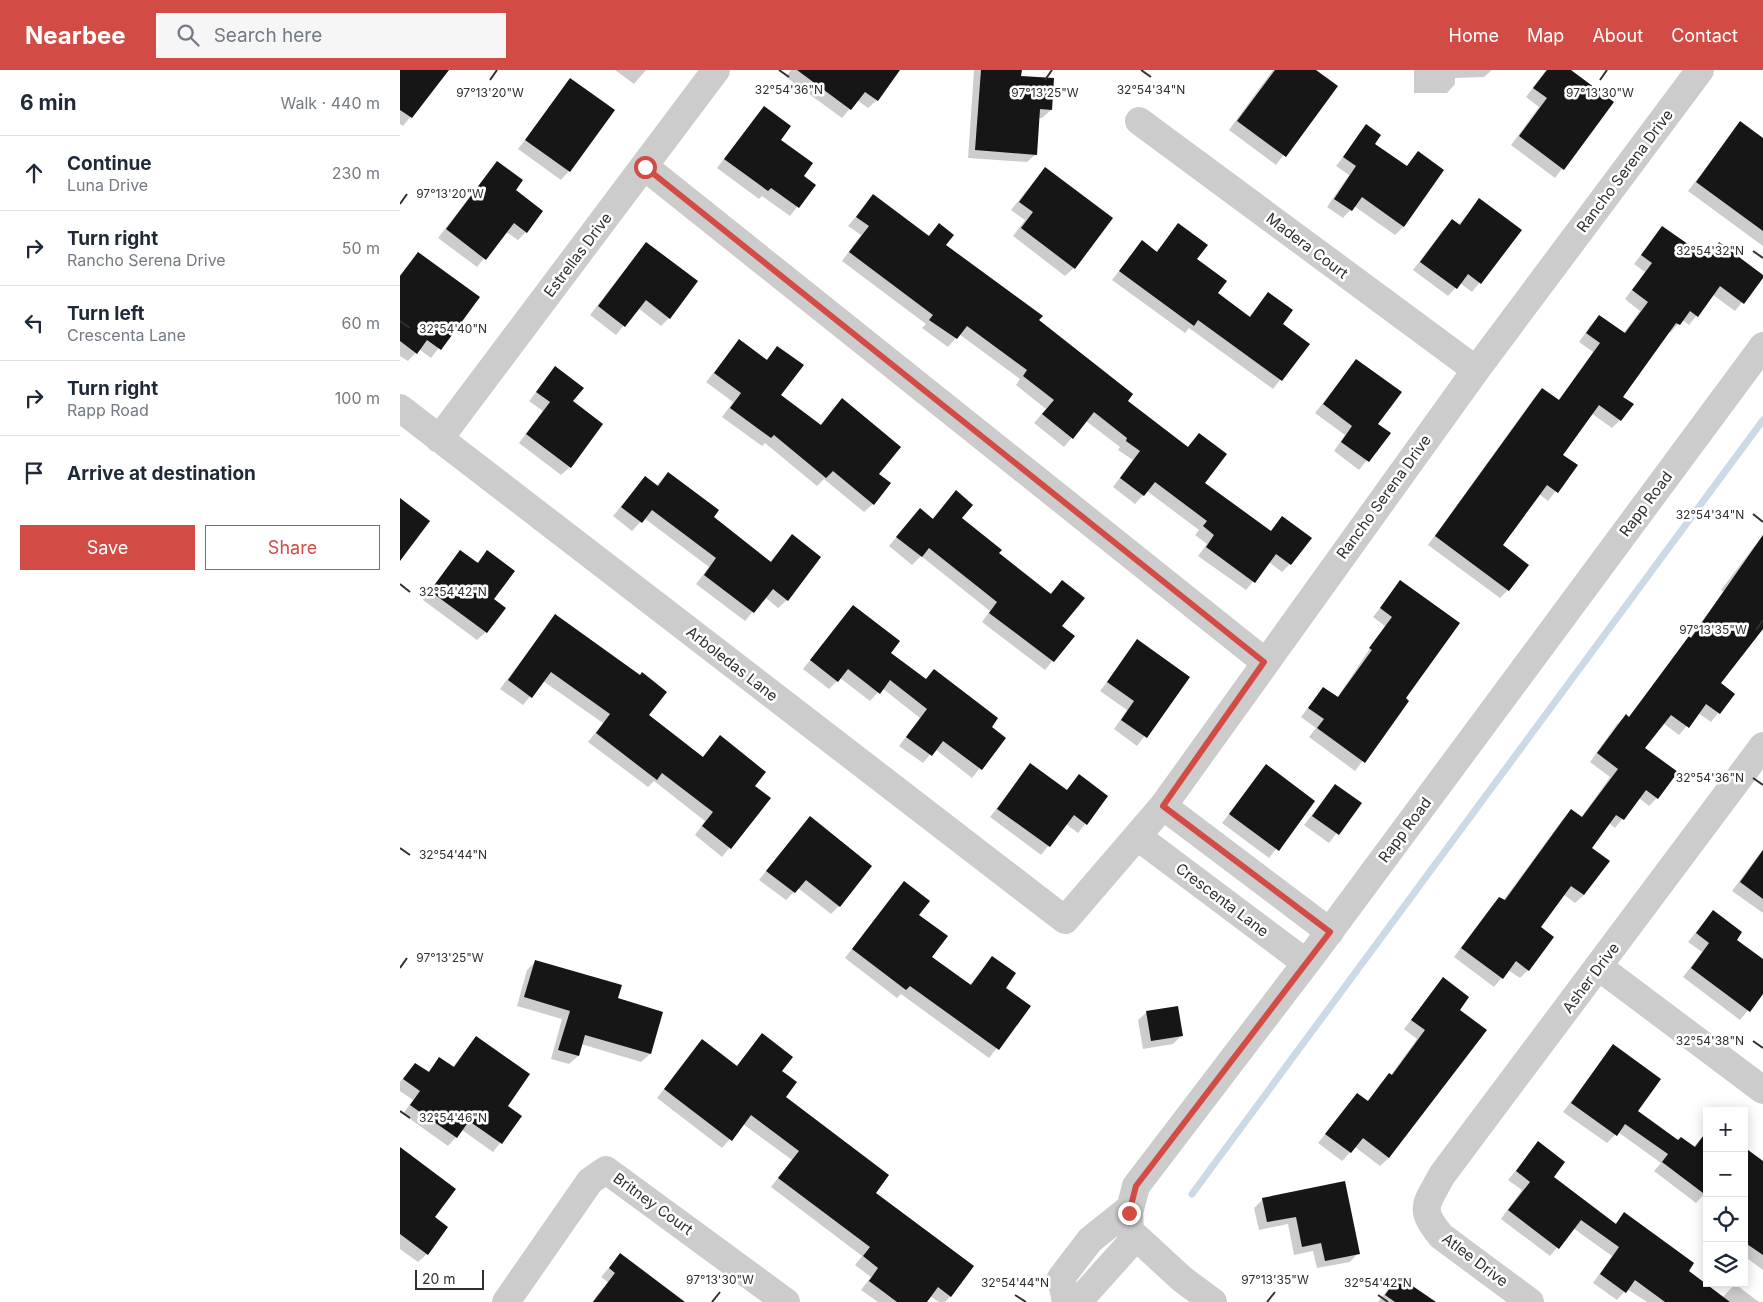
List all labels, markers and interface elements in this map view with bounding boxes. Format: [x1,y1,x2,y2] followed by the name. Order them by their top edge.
[156,13,506,58] search box
[25,21,126,50] text: Nearbee
[174,21,202,49] icon: search
[214,24,322,47] text: Search here
[1449,25,1499,46] text: Home
[1527,25,1564,46] text: Map
[1592,25,1643,46] text: About
[1671,25,1738,46] text: Contact
[755,82,823,97] text: 32°54'36"N
[1117,82,1185,97] text: 32°54'34"N
[456,85,524,100] text: 97°13'20"W
[1011,85,1079,100] text: 97°13'25"W
[1566,85,1634,100] text: 97°13'30"W
[20,90,77,115] text: 6 min
[281,93,380,113] text: Walk · 440 m
[1572,106,1677,236] street label: Rancho Serena Drive
[67,152,152,175] text: Continue
[634,156,657,179] route start
[20,159,48,187] icon: ahead
[332,163,380,183] text: 230 m
[67,175,148,195] text: Luna Drive
[416,186,484,201] text: 97°13'20"W
[540,209,616,301] street label: Estrellas Drive
[1263,209,1352,283] street label: Madera Court
[67,227,158,250] text: Turn right
[20,234,48,262] icon: right
[342,238,380,258] text: 50 m
[1676,243,1744,258] text: 32°54'32"N
[67,250,226,270] text: Rancho Serena Drive
[67,302,145,325] text: Turn left
[20,309,48,337] icon: left
[341,313,380,333] text: 60 m
[419,321,487,336] text: 32°54'40"N
[67,325,186,345] text: Crescenta Lane
[67,377,158,400] text: Turn right
[20,384,48,412] icon: right
[335,388,380,408] text: 100 m
[67,400,149,420] text: Rapp Road
[1332,431,1435,562] street label: Rancho Serena Drive
[20,459,48,487] icon: arrive
[67,462,256,485] text: Arrive at destination
[1615,467,1676,540] street label: Rapp Road
[1676,507,1744,522] text: 32°54'34"N
[20,525,195,570] button: Save
[205,525,380,570] button: Share
[419,584,487,599] text: 32°54'42"N
[683,622,782,705] street label: Arboledas Lane
[1679,622,1747,637] text: 97°13'35"W
[1676,770,1744,785] text: 32°54'36"N
[1374,793,1435,866] street label: Rapp Road
[419,847,487,862] text: 32°54'44"N
[1172,859,1272,941] street label: Crescenta Lane
[1558,939,1623,1017] street label: Asher Drive
[416,950,484,965] text: 97°13'25"W
[1676,1033,1744,1048] text: 32°54'38"N
[1703,1107,1748,1287] map controls
[1703,1107,1748,1152] button: +
[419,1110,487,1125] text: 32°54'46"N
[1703,1152,1748,1197] button: −
[610,1168,697,1239] street label: Britney Court
[1703,1197,1748,1242] button: locate
[1118,1202,1141,1225] route end
[1439,1229,1512,1291] street label: Atlee Drive
[1703,1242,1748,1287] button: layers
[415,1267,484,1290] scale bar
[422,1270,456,1287] text: 20 m
[686,1272,754,1287] text: 97°13'30"W
[1241,1272,1309,1287] text: 97°13'35"W
[981,1275,1049,1290] text: 32°54'44"N
[1344,1275,1412,1290] text: 32°54'42"N

